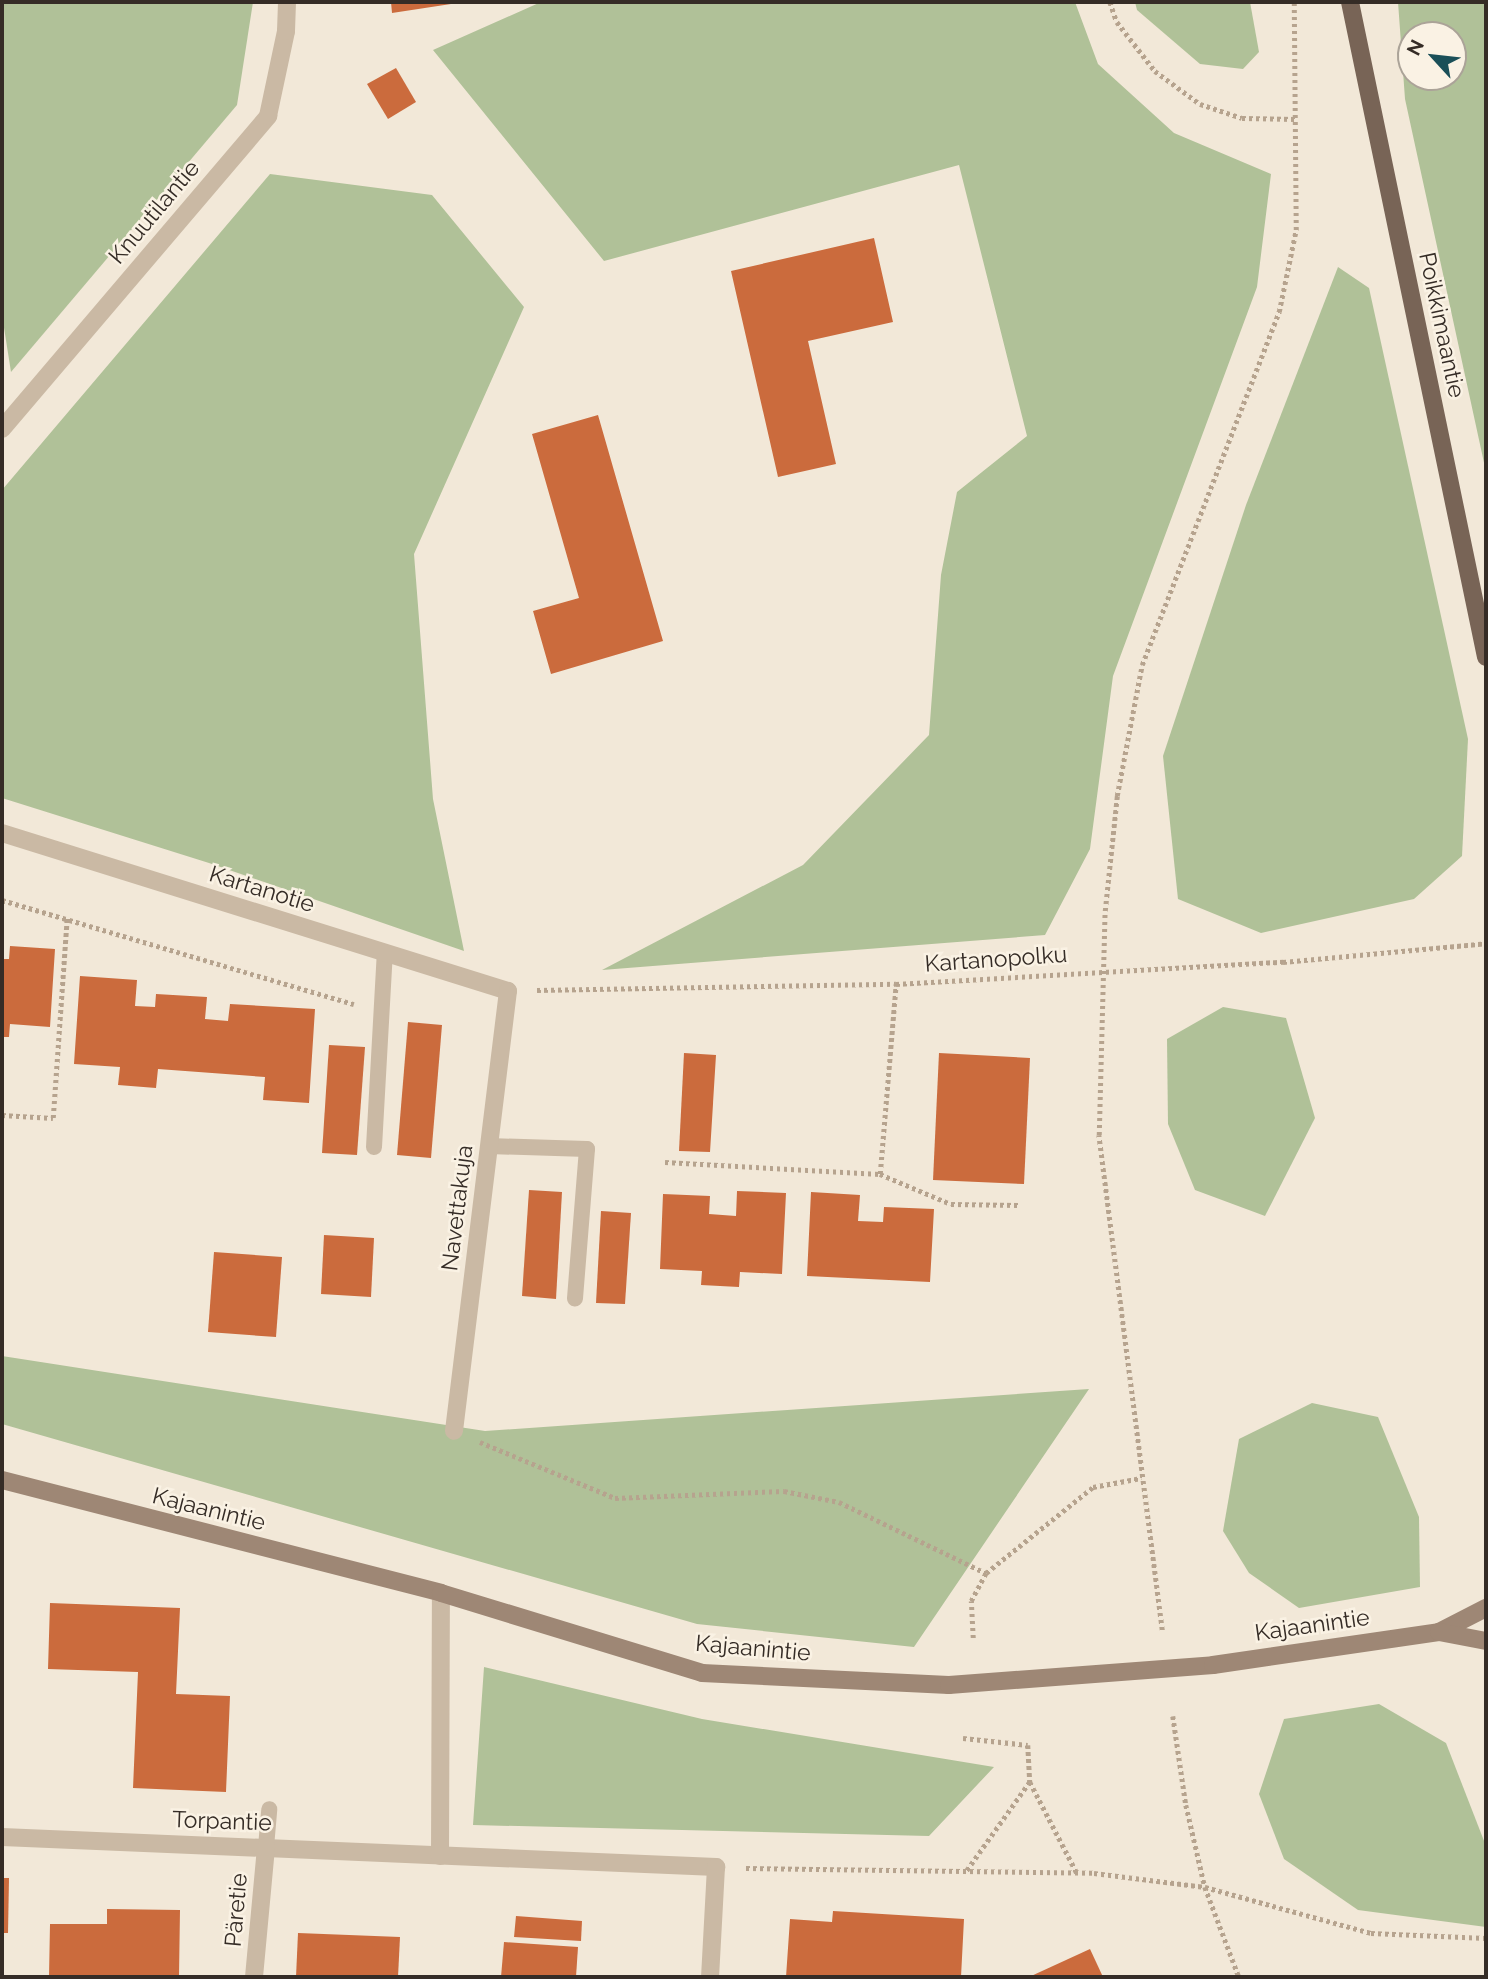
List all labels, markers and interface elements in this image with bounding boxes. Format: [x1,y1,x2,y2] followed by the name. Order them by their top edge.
[1397,21,1467,91] north arrow
[1402,36,1428,59] text: N
[103,155,205,269] street label: Knuutilantie
[1413,250,1471,400] street label: Poikkimaantie
[206,860,318,918] street label: Kartanotie
[924,940,1068,978] street label: Kartanopolku
[436,1144,478,1272] street label: Navettakuja
[150,1482,268,1536] street label: Kajaanintie
[1253,1603,1371,1647] street label: Kajaanintie
[694,1629,812,1667] street label: Kajaanintie
[172,1805,272,1837] street label: Torpantie
[219,1872,253,1948] street label: Päretie

